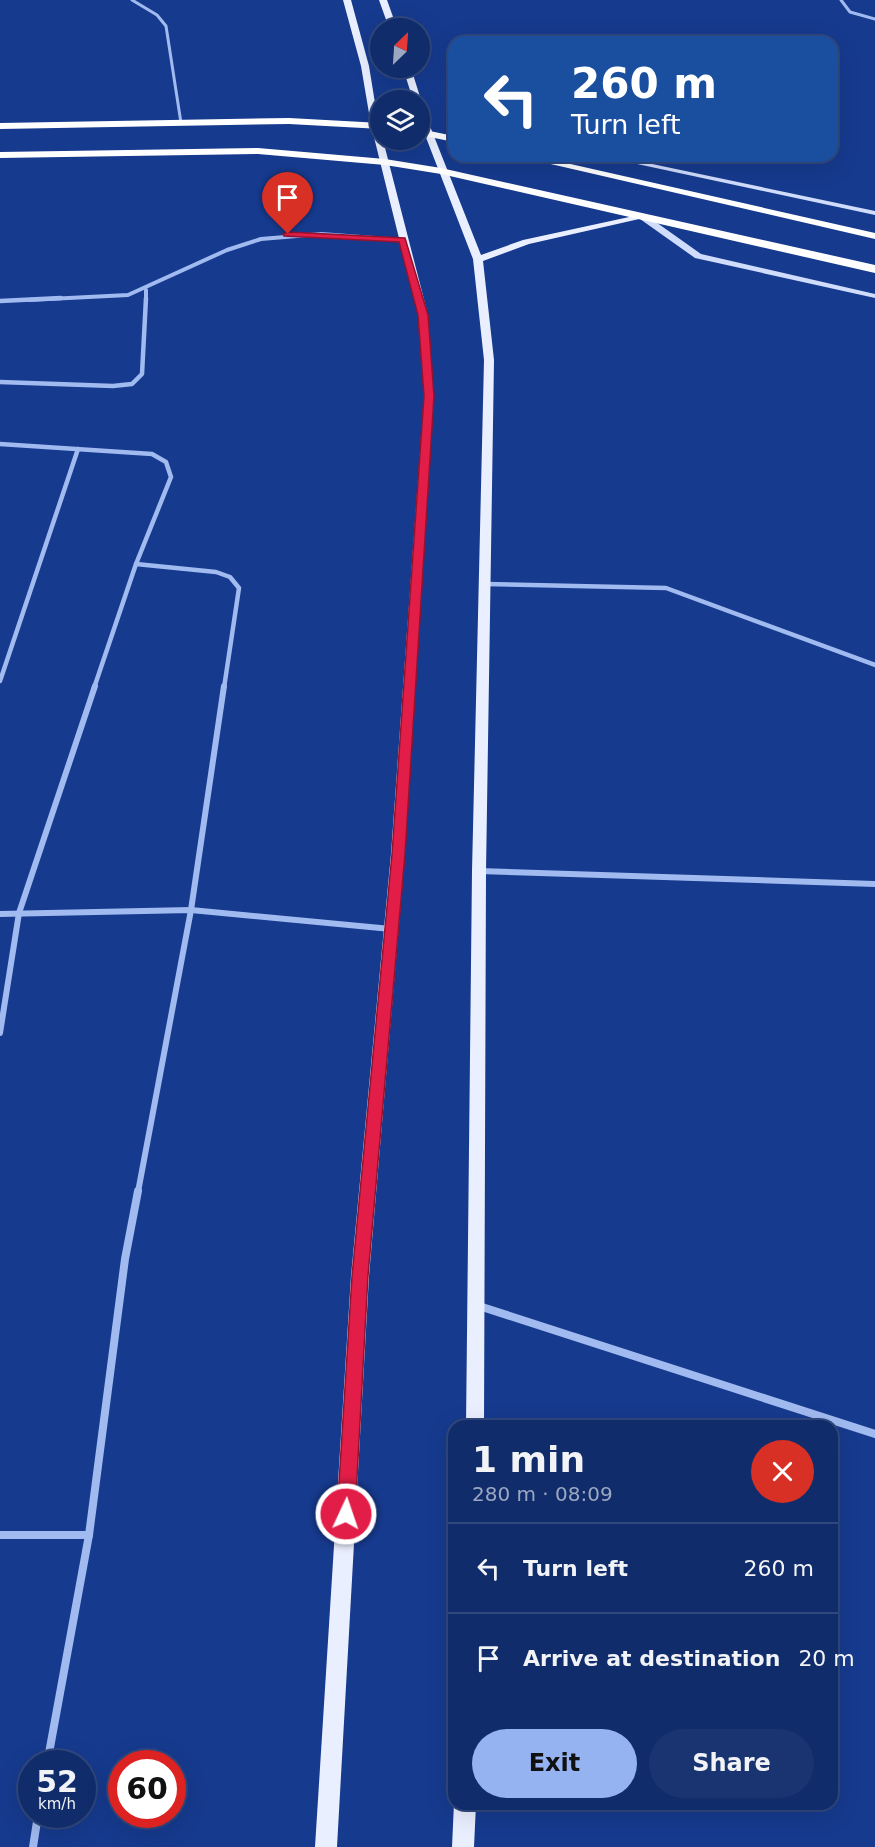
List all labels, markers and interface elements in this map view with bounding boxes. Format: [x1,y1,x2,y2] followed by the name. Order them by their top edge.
[370,18,430,78] north arrow
[370,18,430,150] map controls
[571,59,717,108] text: 260 m
[472,60,550,138] icon: left
[370,90,430,150] button: layers
[571,109,681,140] text: Turn left
[262,172,313,234] pin
[271,181,304,214] icon: arrive
[472,1439,585,1480] text: 1 min
[751,1440,814,1503] button: close
[314,1482,378,1546] position arrow
[472,1482,613,1506] text: 280 m · 08:09
[472,1552,505,1585] icon: left
[523,1556,628,1581] text: Turn left
[744,1556,814,1581] text: 260 m
[472,1642,505,1675] icon: arrive
[523,1646,780,1671] text: Arrive at destination
[798,1646,855,1671] text: 20 m
[472,1729,637,1798] button: Exit
[649,1729,814,1798] button: Share
[108,1750,186,1828] speed limit sign: 60
[36,1764,78,1799] text: 52
[38,1795,76,1813] text: km/h

